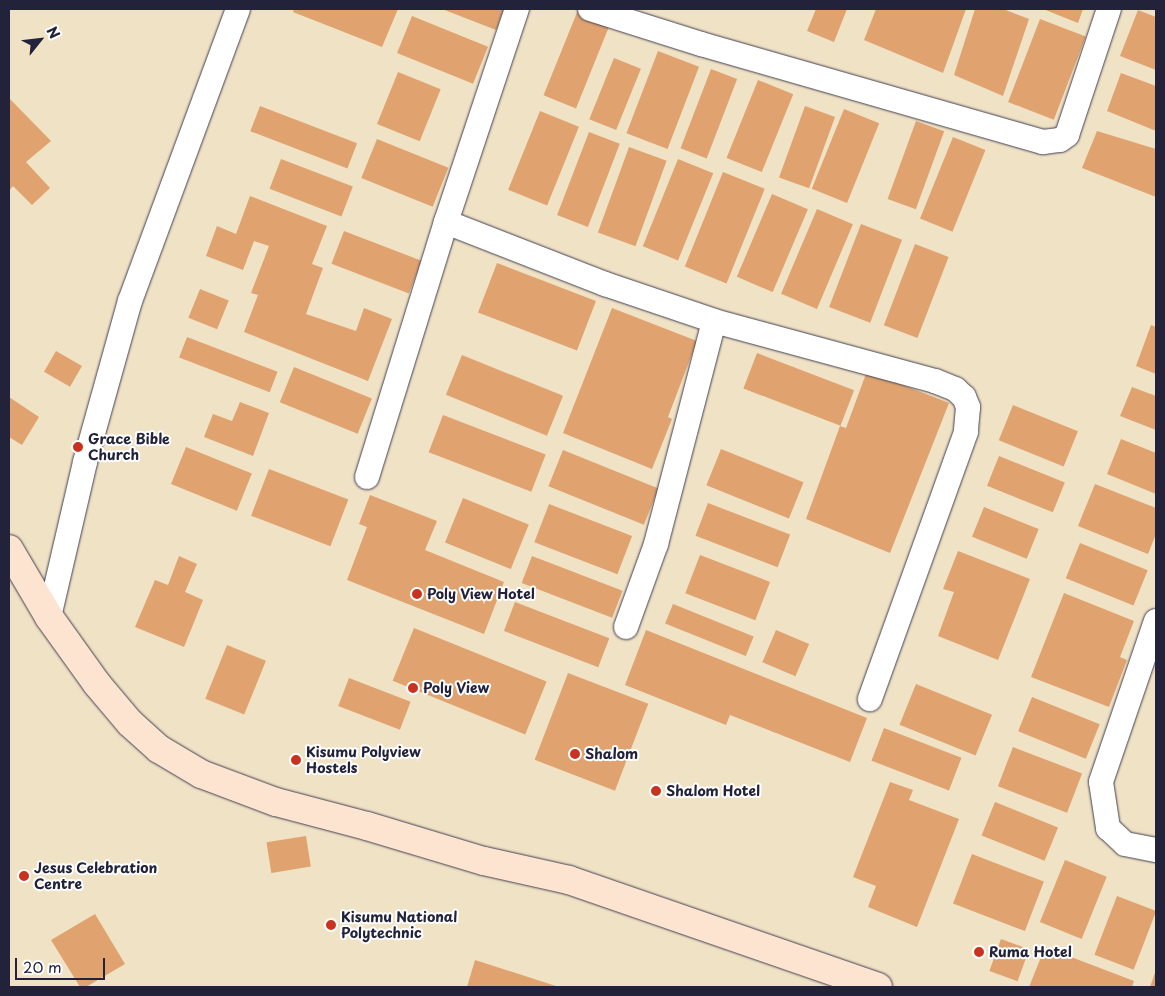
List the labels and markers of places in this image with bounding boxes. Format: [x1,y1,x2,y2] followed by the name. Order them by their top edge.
[88,431,169,464] place label: Grace Bible Church
[72,441,84,453] marker: Grace Bible Church
[427,586,536,602] place label: Poly View Hotel
[411,588,423,600] marker: Poly View Hotel
[423,680,490,696] place label: Poly View
[407,682,419,694] marker: Poly View
[306,744,422,776] place label: Kisumu Polyview Hostels
[585,746,638,762] place label: Shalom
[569,748,581,760] marker: Shalom
[290,754,302,766] marker: Kisumu Polyview Hostels
[666,783,762,799] place label: Shalom Hotel
[650,785,662,797] marker: Shalom Hotel
[34,860,157,892] place label: Jesus Celebration Centre
[18,870,30,882] marker: Jesus Celebration Centre
[341,909,457,942] place label: Kisumu National Polytechnic
[325,919,337,931] marker: Kisumu National Polytechnic
[989,944,1072,960] place label: Ruma Hotel
[973,946,985,958] marker: Ruma Hotel

